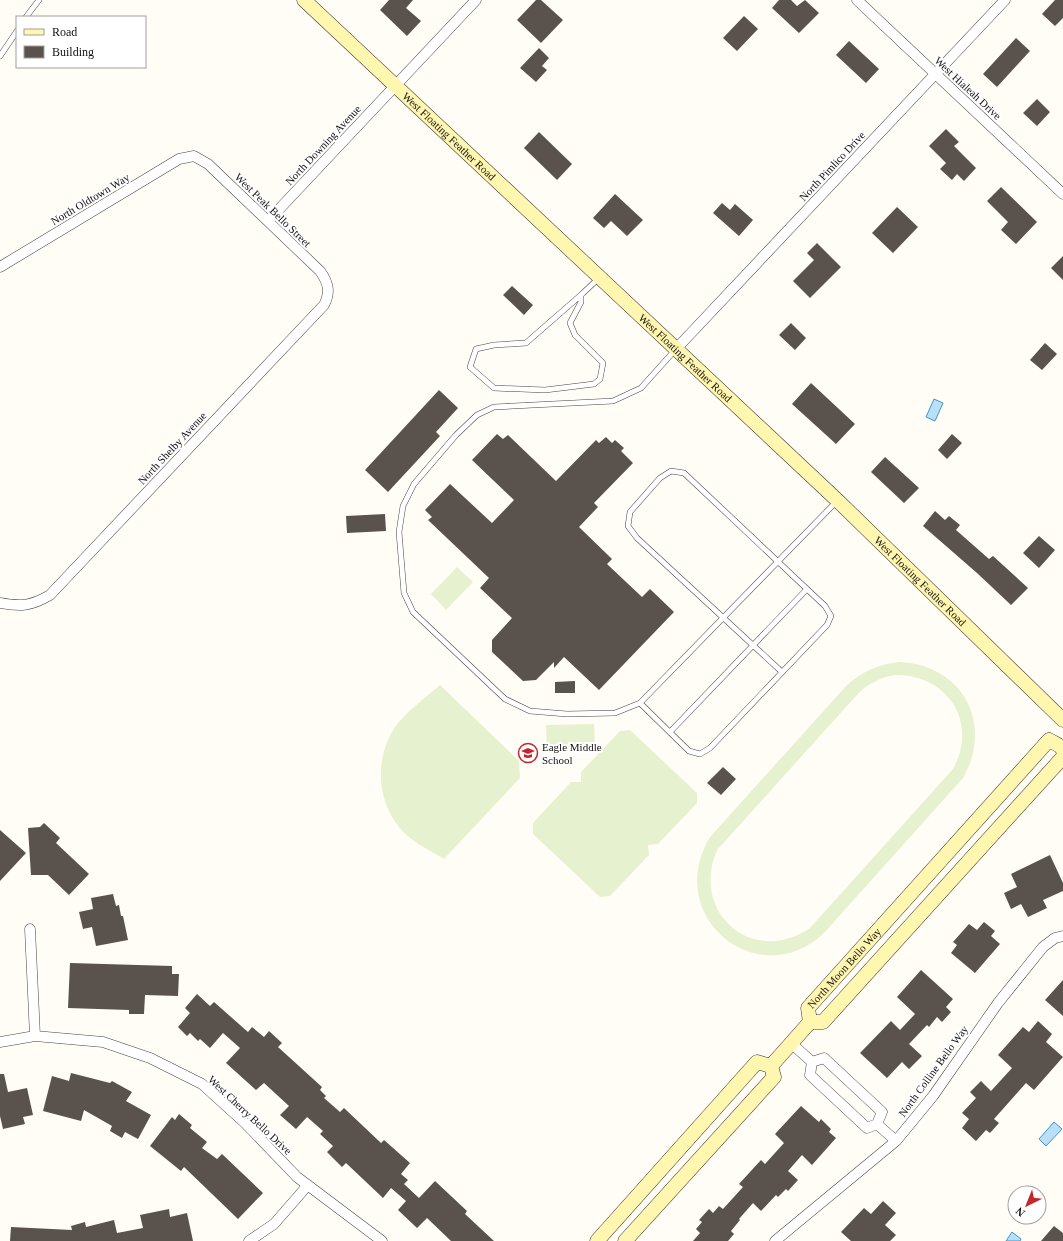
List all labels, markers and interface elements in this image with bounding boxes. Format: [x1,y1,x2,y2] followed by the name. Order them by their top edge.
[16,16,146,68] legend
[52,25,77,39] text: Road
[52,45,94,59] text: Building
[932,54,1004,122] street label: West Hialeah Drive
[400,90,498,183] street label: West Floating Feather Road
[283,102,363,187] street label: North Downing Avenue
[797,129,867,203] street label: North Pimlico Drive
[49,171,132,227] street label: North Oldtown Way
[233,171,313,249] street label: West Peak Bello Street
[636,311,735,405] street label: West Floating Feather Road
[135,409,209,487] street label: North Shelby Avenue
[872,534,969,629] street label: West Floating Feather Road
[542,741,602,766] place label: Eagle Middle School
[517,742,539,764] school or university icon: Eagle Middle School
[805,925,884,1011] street label: North Moon Bello Way
[896,1023,970,1119] street label: North Colline Bello Way
[206,1073,294,1157] street label: West Cherry Bello Drive
[1007,1185,1047,1225] north arrow
[1013,1205,1027,1219] text: N

